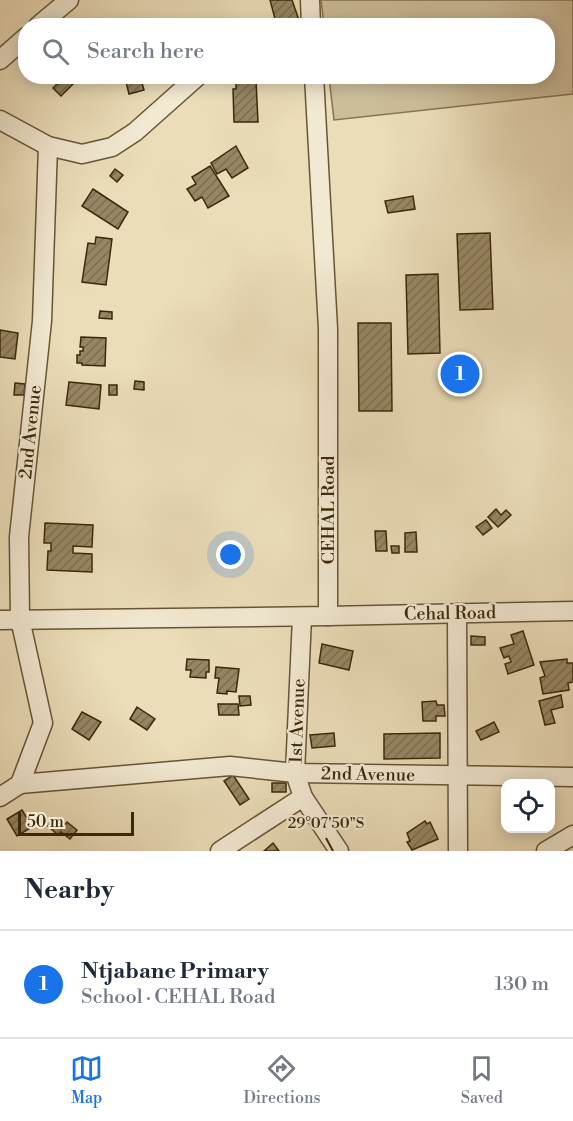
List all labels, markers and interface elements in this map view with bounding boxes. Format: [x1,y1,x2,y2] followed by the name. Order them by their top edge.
[18,18,555,84] search box
[39,35,72,68] icon: search
[87,38,204,65] text: Search here
[440,352,480,397] pin: 1
[14,384,47,480] street label: 2nd Avenue
[317,455,340,564] street label: CEHAL Road
[216,540,245,569] your location
[404,601,497,626] street label: Cehal Road
[285,678,310,764] street label: 1st Avenue
[321,762,415,787] street label: 2nd Avenue
[501,779,555,833] map controls
[501,779,555,833] button: locate
[18,809,134,836] scale bar
[27,812,64,832] text: 50 m
[288,814,364,833] text: 29°07'50"S
[24,874,114,906] text: Nearby
[81,958,269,985] text: Ntjabane Primary
[39,972,48,997] text: 1
[494,972,549,997] text: 130 m
[81,985,275,1010] text: School · CEHAL Road
[70,1052,103,1108] tab: Map
[243,1052,321,1108] tab: Directions
[461,1052,503,1108] tab: Saved

